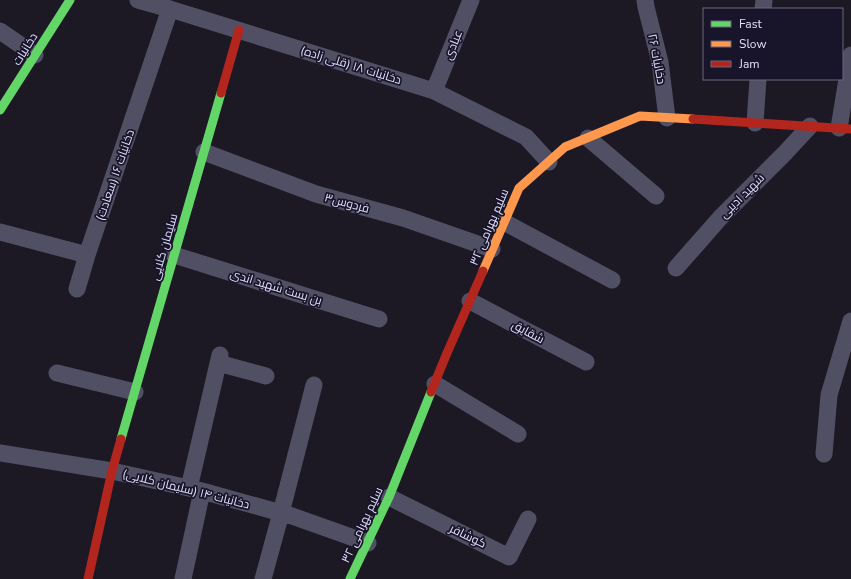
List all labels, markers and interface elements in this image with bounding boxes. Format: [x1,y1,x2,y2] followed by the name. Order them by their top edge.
[703,8,843,80] legend
[739,16,762,32] text: Fast
[440,28,466,62] street label: عبادی
[9,29,41,68] street label: دخانیات
[644,32,670,86] street label: دخانیات ۲۶
[739,36,767,52] text: Slow
[299,42,404,88] street label: دخانیات ۱۸ (قلی زاده)
[738,56,760,72] text: Jam
[92,127,138,223] street label: دخانیات ۱۶ (سعادت)
[716,170,768,222] street label: شهید ادیبی
[466,186,512,268] street label: سلیم بهرامی ۳۲
[323,189,371,217] street label: فردوس۳
[147,211,181,282] street label: سلیمان کلایی
[228,265,324,309] street label: بن بست شهید اندی
[509,317,547,347] street label: شقایق
[121,465,251,513] street label: دخانیات ۱۴ (سلیمان کلایی)
[337,484,387,566] street label: سلیم بهرامی ۳۲
[446,520,489,552] street label: کوشافر

